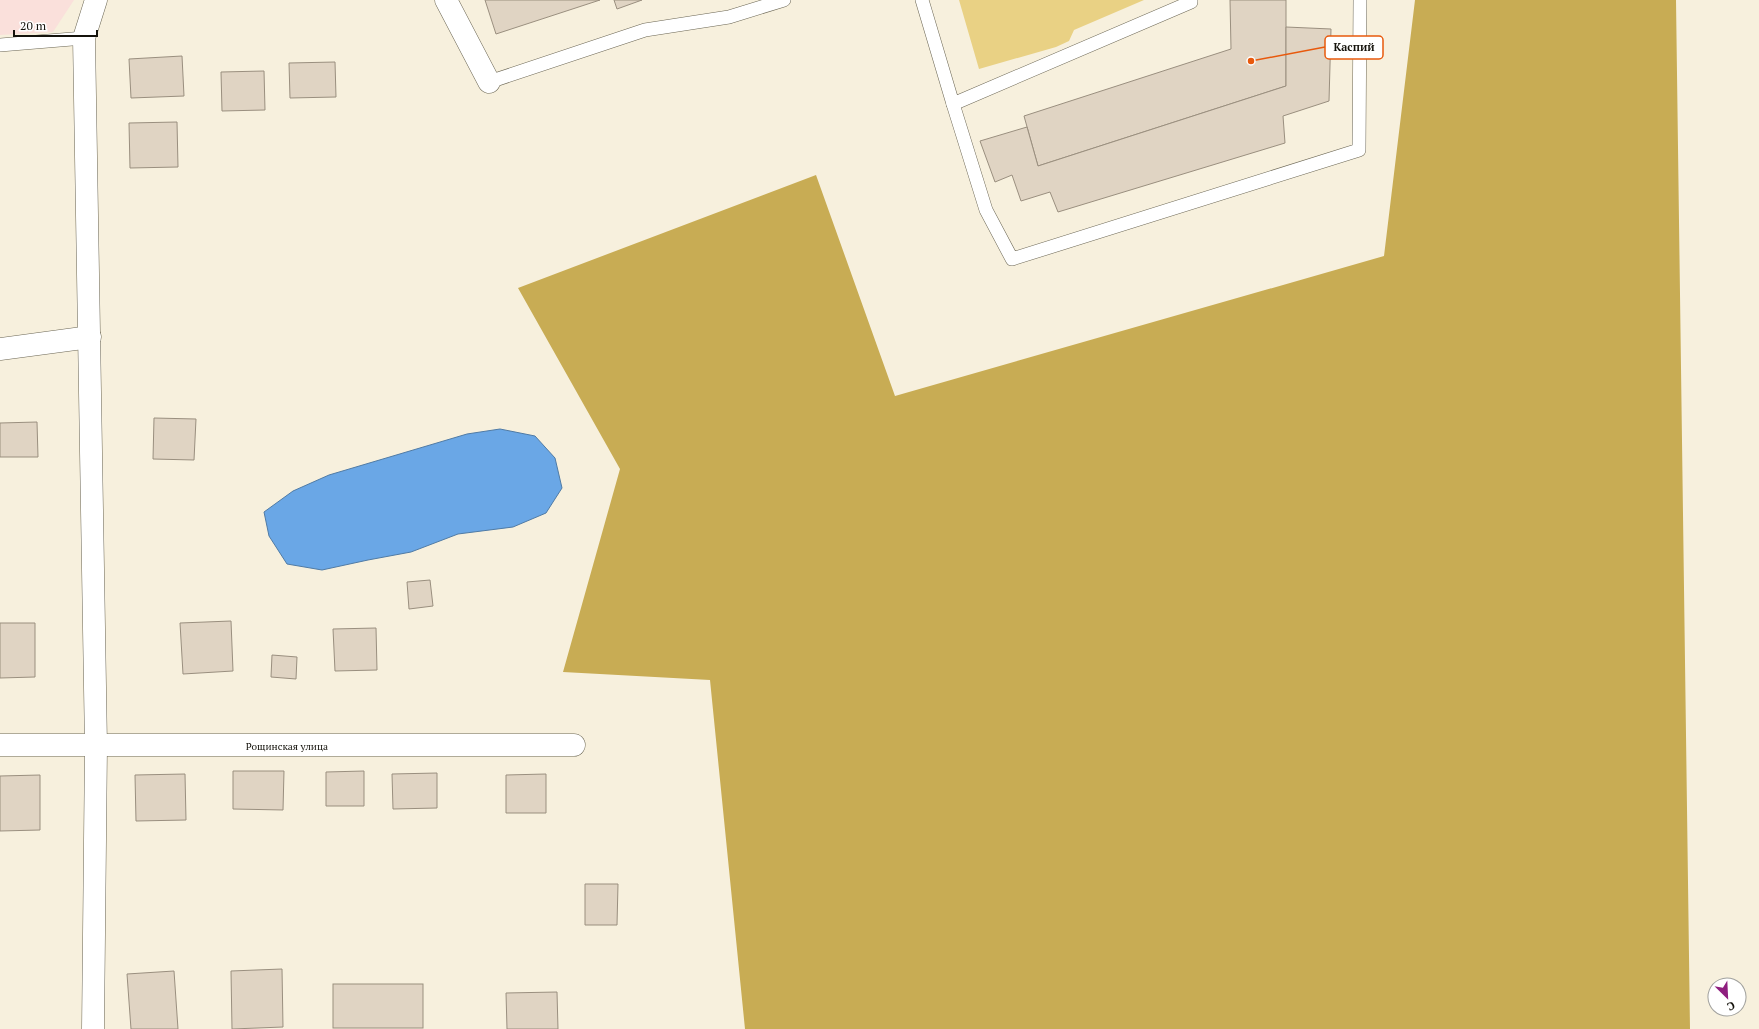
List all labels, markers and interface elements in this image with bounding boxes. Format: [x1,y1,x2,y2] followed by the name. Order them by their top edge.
[14,12,97,38] scale bar
[20,18,47,33] text: 20 m
[1325,36,1383,59] callout: Каспий
[1333,40,1375,54] text: Каспий
[246,740,328,753] street label: Рощинская улица
[1707,977,1747,1017] north arrow
[1725,998,1737,1014] text: С

